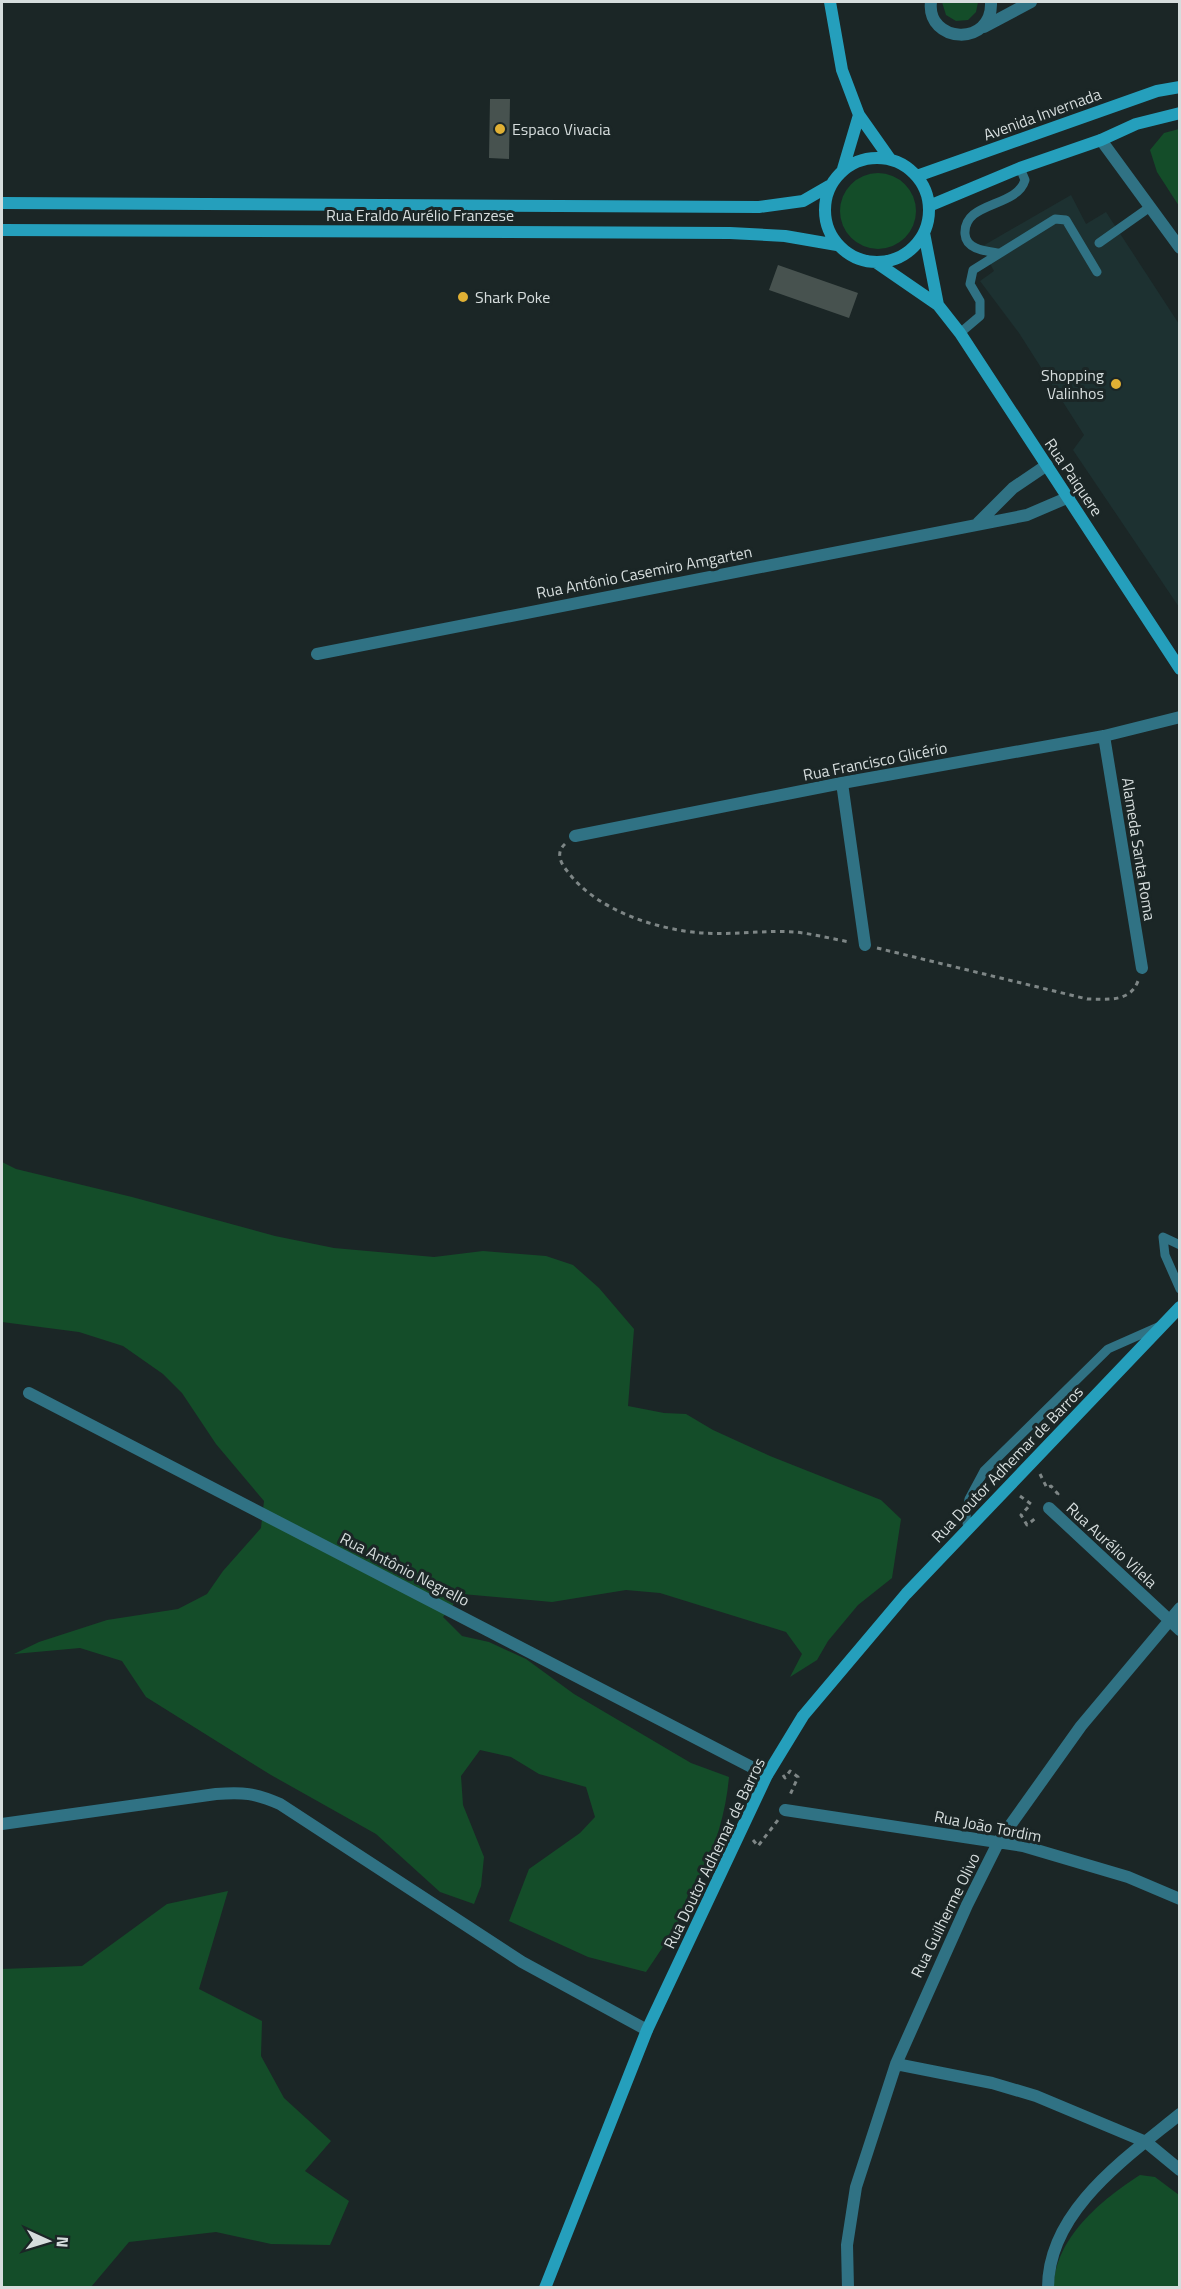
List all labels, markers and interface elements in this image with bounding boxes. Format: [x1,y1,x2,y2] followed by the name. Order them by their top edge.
[980,82,1104,146] street label: Avenida Invernada
[512,117,610,141] place label: Espaco Vivacia
[493,122,507,136] marker: Espaco Vivacia
[326,203,514,227] street label: Rua Eraldo Aurélio Franzese
[475,285,550,309] place label: Shark Poke
[456,290,470,304] marker: Shark Poke
[1041,363,1104,405] place label: Shopping Valinhos
[1109,377,1123,391] marker: Shopping Valinhos
[1039,433,1109,521] street label: Rua Paiquere
[534,539,754,605] street label: Rua Antônio Casemiro Amgarten
[801,735,949,787] street label: Rua Francisco Glicério
[1116,776,1162,922] street label: Alameda Santa Roma
[925,1380,1089,1548] street label: Rua Doutor Adhemar de Barros
[1061,1496,1163,1594] street label: Rua Aurélio Vilela
[336,1526,474,1612] street label: Rua Antônio Negrello
[657,1753,771,1953] street label: Rua Doutor Adhemar de Barros
[932,1804,1044,1848] street label: Rua João Tordim
[904,1848,986,1982] street label: Rua Guilherme Olivo
[18,2211,78,2271] north arrow
[51,2236,75,2248] text: N

